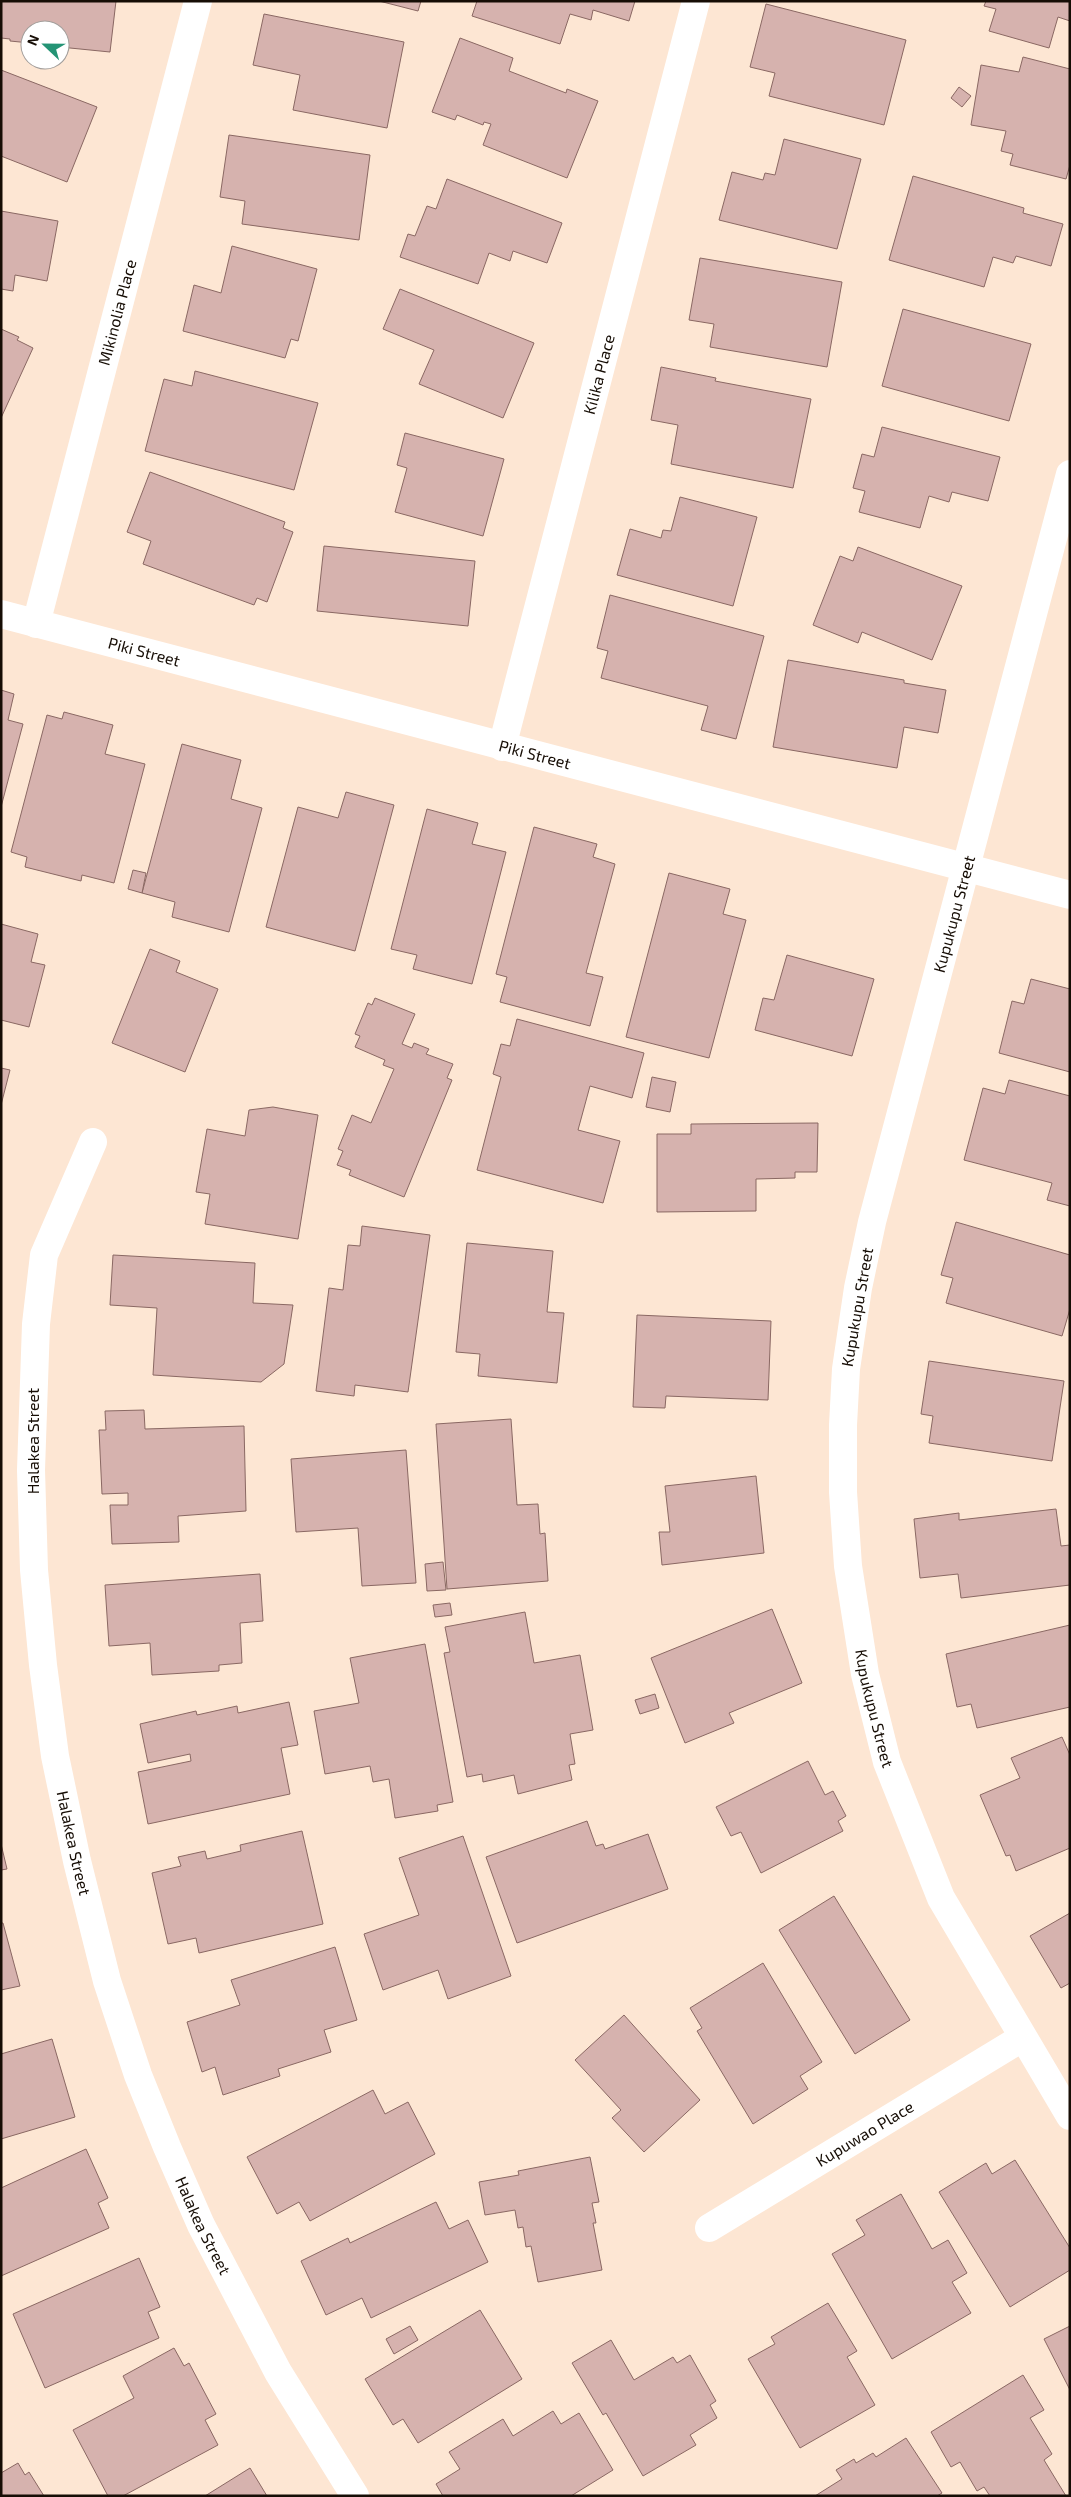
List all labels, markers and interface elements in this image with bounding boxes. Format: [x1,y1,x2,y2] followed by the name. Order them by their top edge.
[20,20,70,70] north arrow
[23,32,42,48] text: N
[94,257,139,367] street label: Mikinolia Place
[579,332,618,416] street label: Kilika Place
[106,633,182,670] street label: Piki Street
[497,735,573,772] street label: Piki Street
[929,853,978,975] street label: Kupukupu Street
[837,1246,876,1368] street label: Kupukupu Street
[23,1388,42,1494] street label: Halakea Street
[852,1648,898,1770] street label: Kupukupu Street
[54,1789,95,1897] street label: Halakea Street
[812,2096,917,2170] street label: Kupuwao Place
[172,2173,235,2278] street label: Halakea Street

